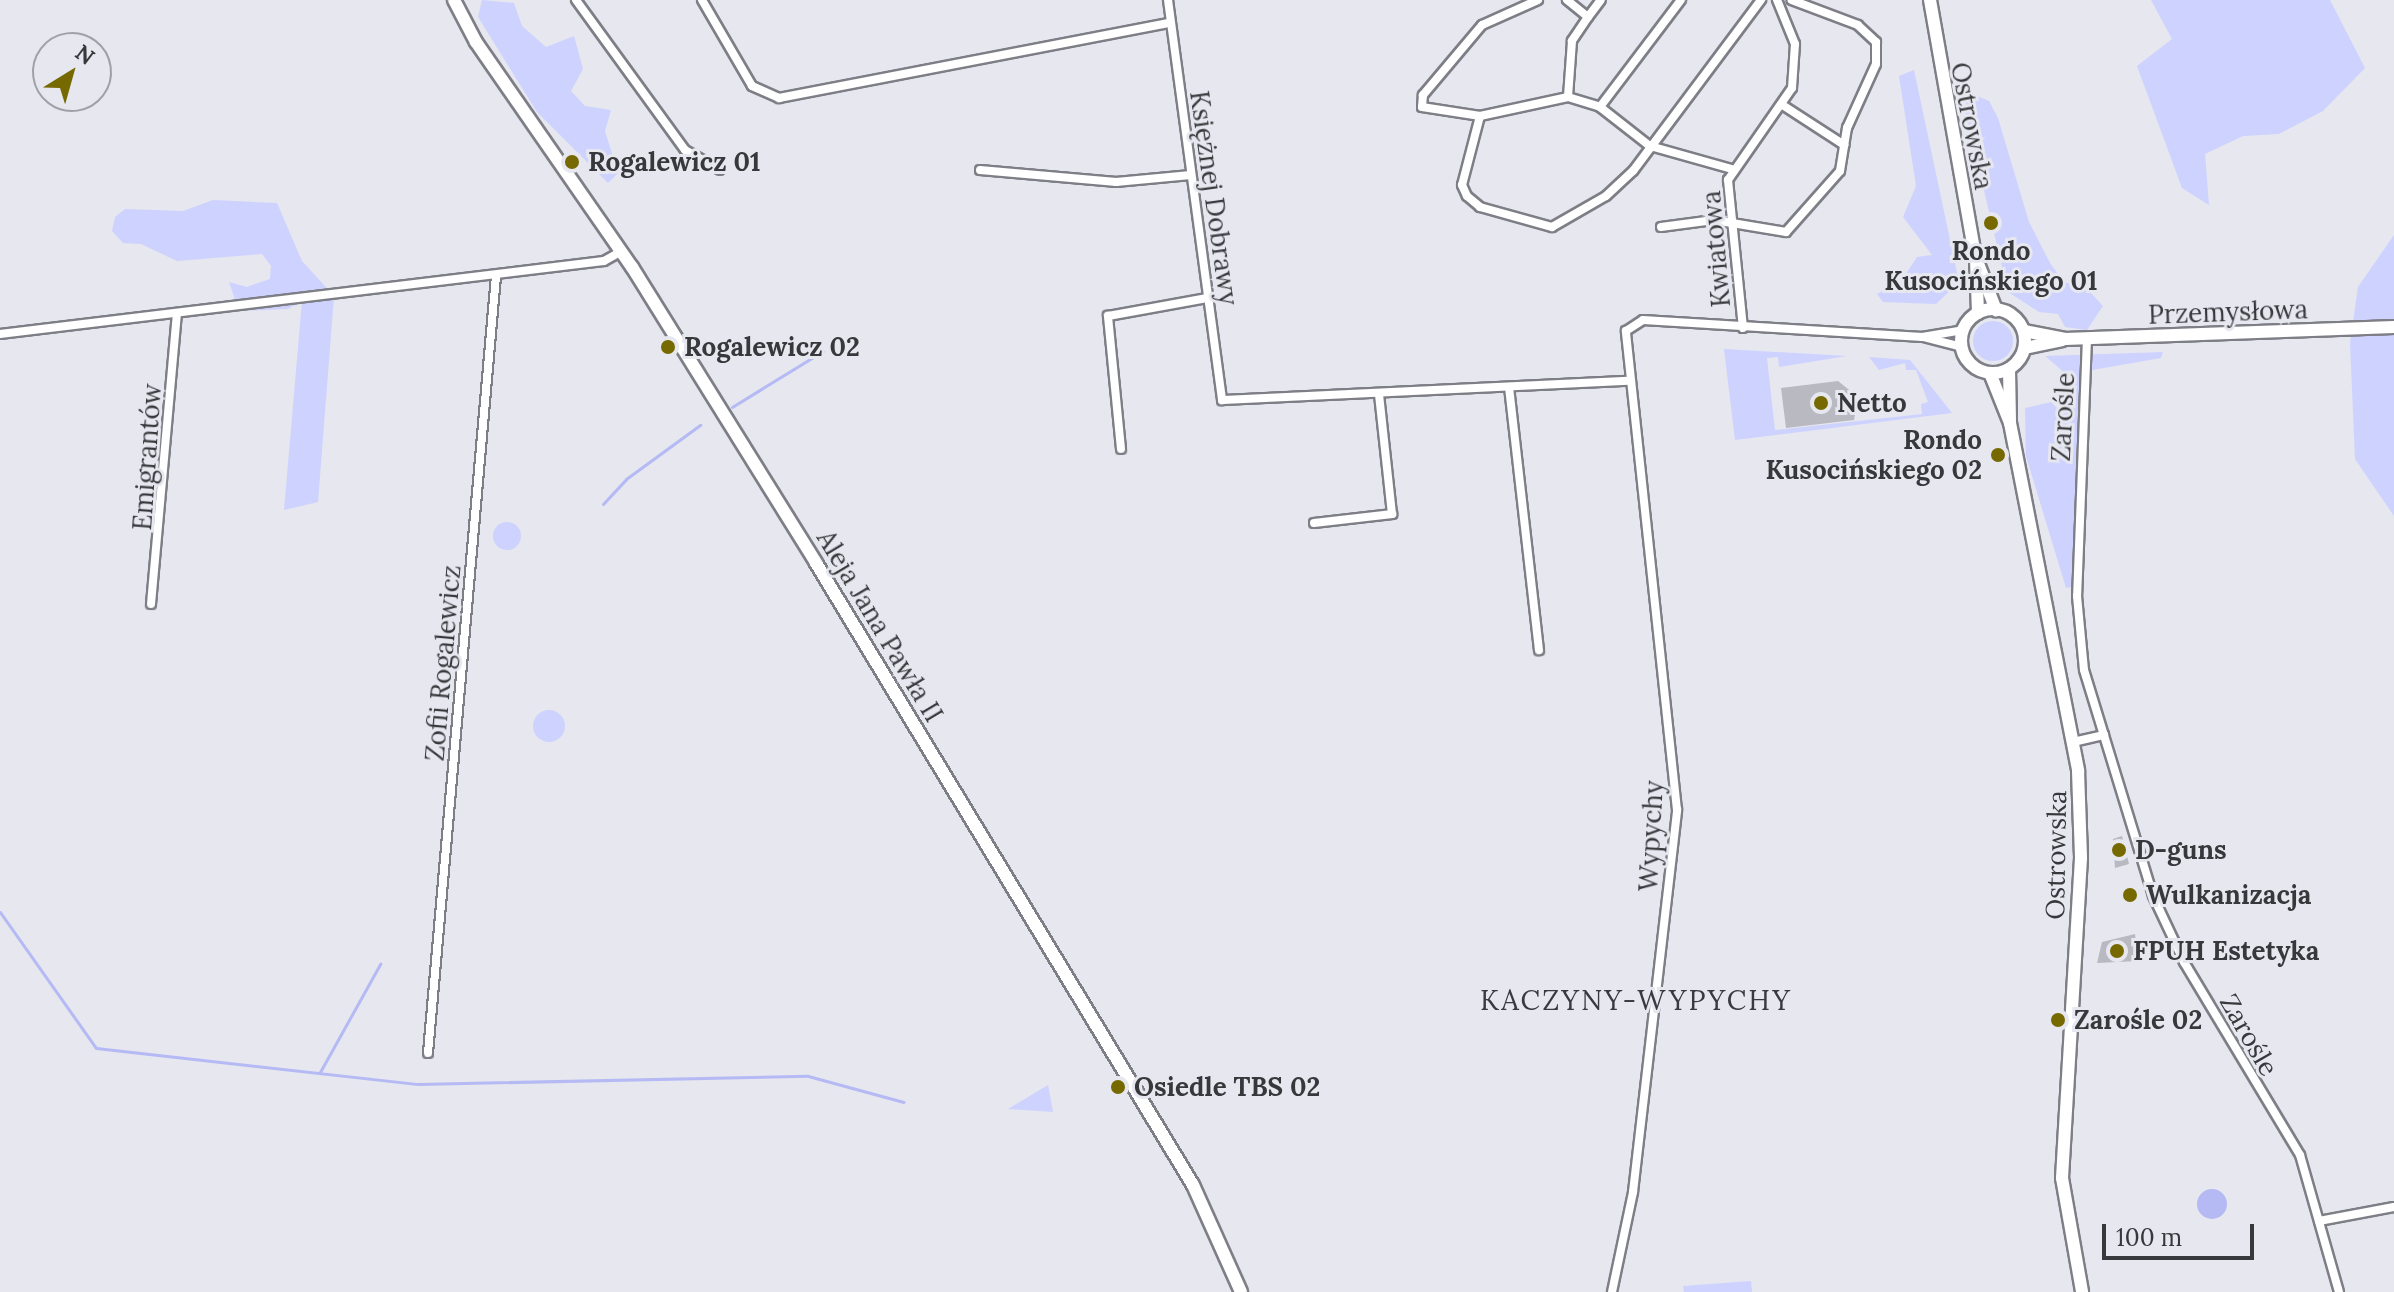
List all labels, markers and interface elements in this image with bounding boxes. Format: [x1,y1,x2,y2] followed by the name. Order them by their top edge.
[32,32,112,112] north arrow
[70,38,100,71] text: N
[1944,60,2000,192] street label: Ostrowska
[1184,89,1244,307] street label: Księżnej Dobrawy
[588,146,761,178] place label: Rogalewicz 01
[563,153,581,171] marker: Rogalewicz 01
[1695,189,1737,309] street label: Kwiatowa
[1982,214,2000,232] marker: Rondo Kusocińskiego 01
[1884,235,2098,296] place label: Rondo Kusocińskiego 01
[2148,294,2308,330] street label: Przemysłowa
[684,331,860,363] place label: Rogalewicz 02
[659,338,677,356] marker: Rogalewicz 02
[2045,372,2081,462] street label: Zarośle
[126,383,168,531] street label: Emigrantów
[1837,387,1907,419] place label: Netto
[1812,394,1830,412] marker: Netto
[1765,424,1982,486] place label: Rondo Kusocińskiego 02
[1989,446,2007,464] marker: Rondo Kusocińskiego 02
[810,524,950,728] street label: Aleja Jana Pawła II
[419,564,467,762] street label: Zofii Rogalewicz
[1633,780,1669,892] street label: Wypychy
[2039,790,2073,920] street label: Ostrowska
[2135,834,2227,866] place label: D-guns
[2110,841,2128,859] marker: D-guns
[2146,879,2311,911] place label: Wulkanizacja
[2121,886,2139,904] marker: Wulkanizacja
[2133,935,2319,967] place label: FPUH Estetyka
[2108,942,2126,960] marker: FPUH Estetyka
[1480,983,1792,1017] district label: KACZYNY-WYPYCHY
[2213,989,2285,1081] street label: Zarośle
[2074,1004,2202,1036] place label: Zarośle 02
[2049,1011,2067,1029] marker: Zarośle 02
[1134,1071,1320,1103] place label: Osiedle TBS 02
[1109,1078,1127,1096] marker: Osiedle TBS 02
[2106,1208,2258,1258] scale bar
[2116,1222,2182,1253] text: 100 m

